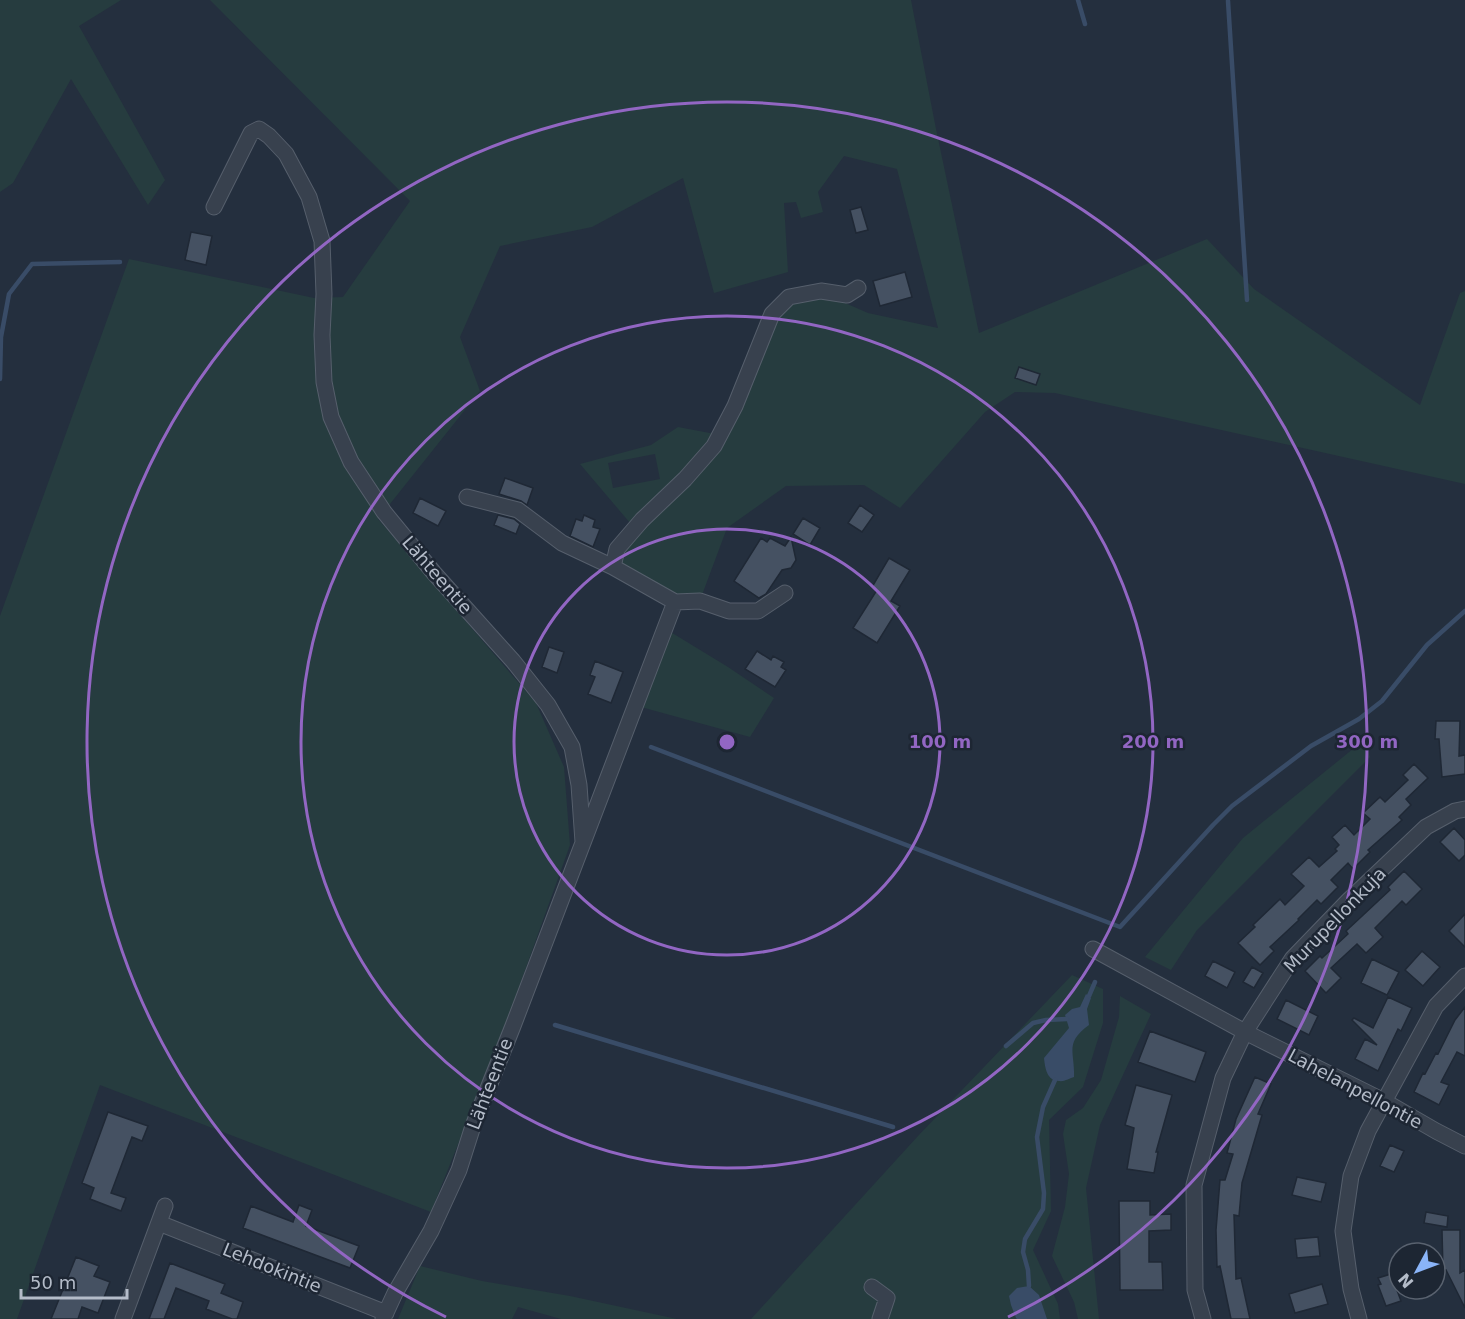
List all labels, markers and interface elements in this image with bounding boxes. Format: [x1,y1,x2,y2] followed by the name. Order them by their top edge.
[398,531,477,618] street label: Lähteentie
[909,731,971,752] text: 100 m
[1122,731,1184,752] text: 200 m
[1336,731,1398,752] text: 300 m
[717,732,737,752] centre of rings
[1279,863,1390,977] street label: Murupellonkuja
[462,1035,517,1132] street label: Lähteentie
[1285,1044,1426,1133] street label: Lahelanpellontie
[220,1238,325,1297] street label: Lehdokintie
[1387,1241,1447,1301] north arrow
[21,1262,128,1300] scale bar
[1394,1269,1418,1292] text: N
[30,1272,76,1293] text: 50 m

